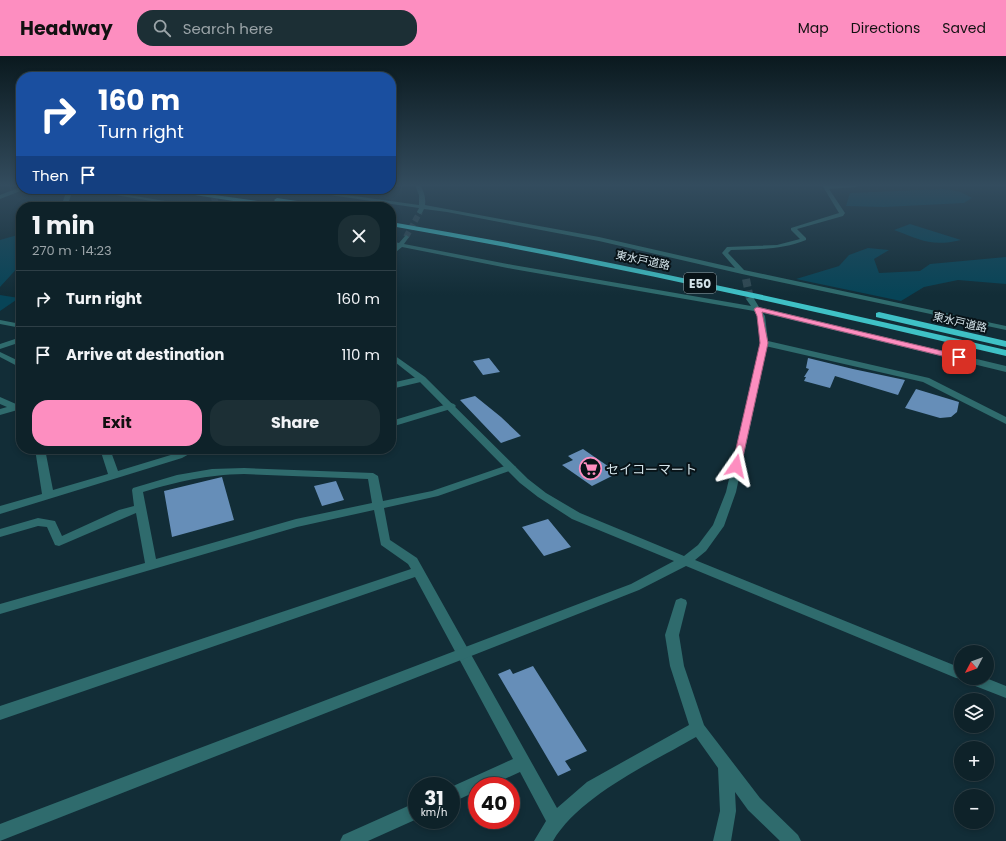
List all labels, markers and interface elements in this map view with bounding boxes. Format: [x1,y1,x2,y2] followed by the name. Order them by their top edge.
[137,10,417,46] search box
[20,15,113,42] text: Headway
[151,17,173,39] icon: search
[183,18,273,39] text: Search here
[798,18,829,38] text: Map
[851,18,920,38] text: Directions
[942,18,986,38] text: Saved
[98,81,180,120] text: 160 m
[32,88,84,140] icon: right
[98,119,184,144] text: Turn right
[77,164,99,186] icon: arrive
[32,165,69,186] text: Then
[32,209,95,242] text: 1 min
[338,215,380,257] button: close
[32,241,112,260] text: 270 m · 14:23
[614,246,672,274] street label: 東水戸道路
[684,273,716,293] road number: E50
[32,288,54,310] icon: right
[66,288,142,309] text: Turn right
[337,288,380,309] text: 160 m
[931,308,989,336] street label: 東水戸道路
[942,340,976,374] pin
[32,344,54,366] icon: arrive
[66,344,224,365] text: Arrive at destination
[342,344,380,365] text: 110 m
[948,346,970,368] icon: arrive
[32,400,202,446] button: Exit
[210,400,380,446] button: Share
[715,445,757,487] position arrow
[577,456,603,482] supermarket icon: セイコーマート
[606,460,697,479] place label: セイコーマート
[954,645,994,685] north arrow
[954,645,994,829] map controls
[954,693,994,733] button: layers
[954,741,994,781] button: +
[468,777,520,829] speed limit sign: 40
[424,784,444,812] text: 31
[954,789,994,829] button: −
[421,805,447,820] text: km/h

